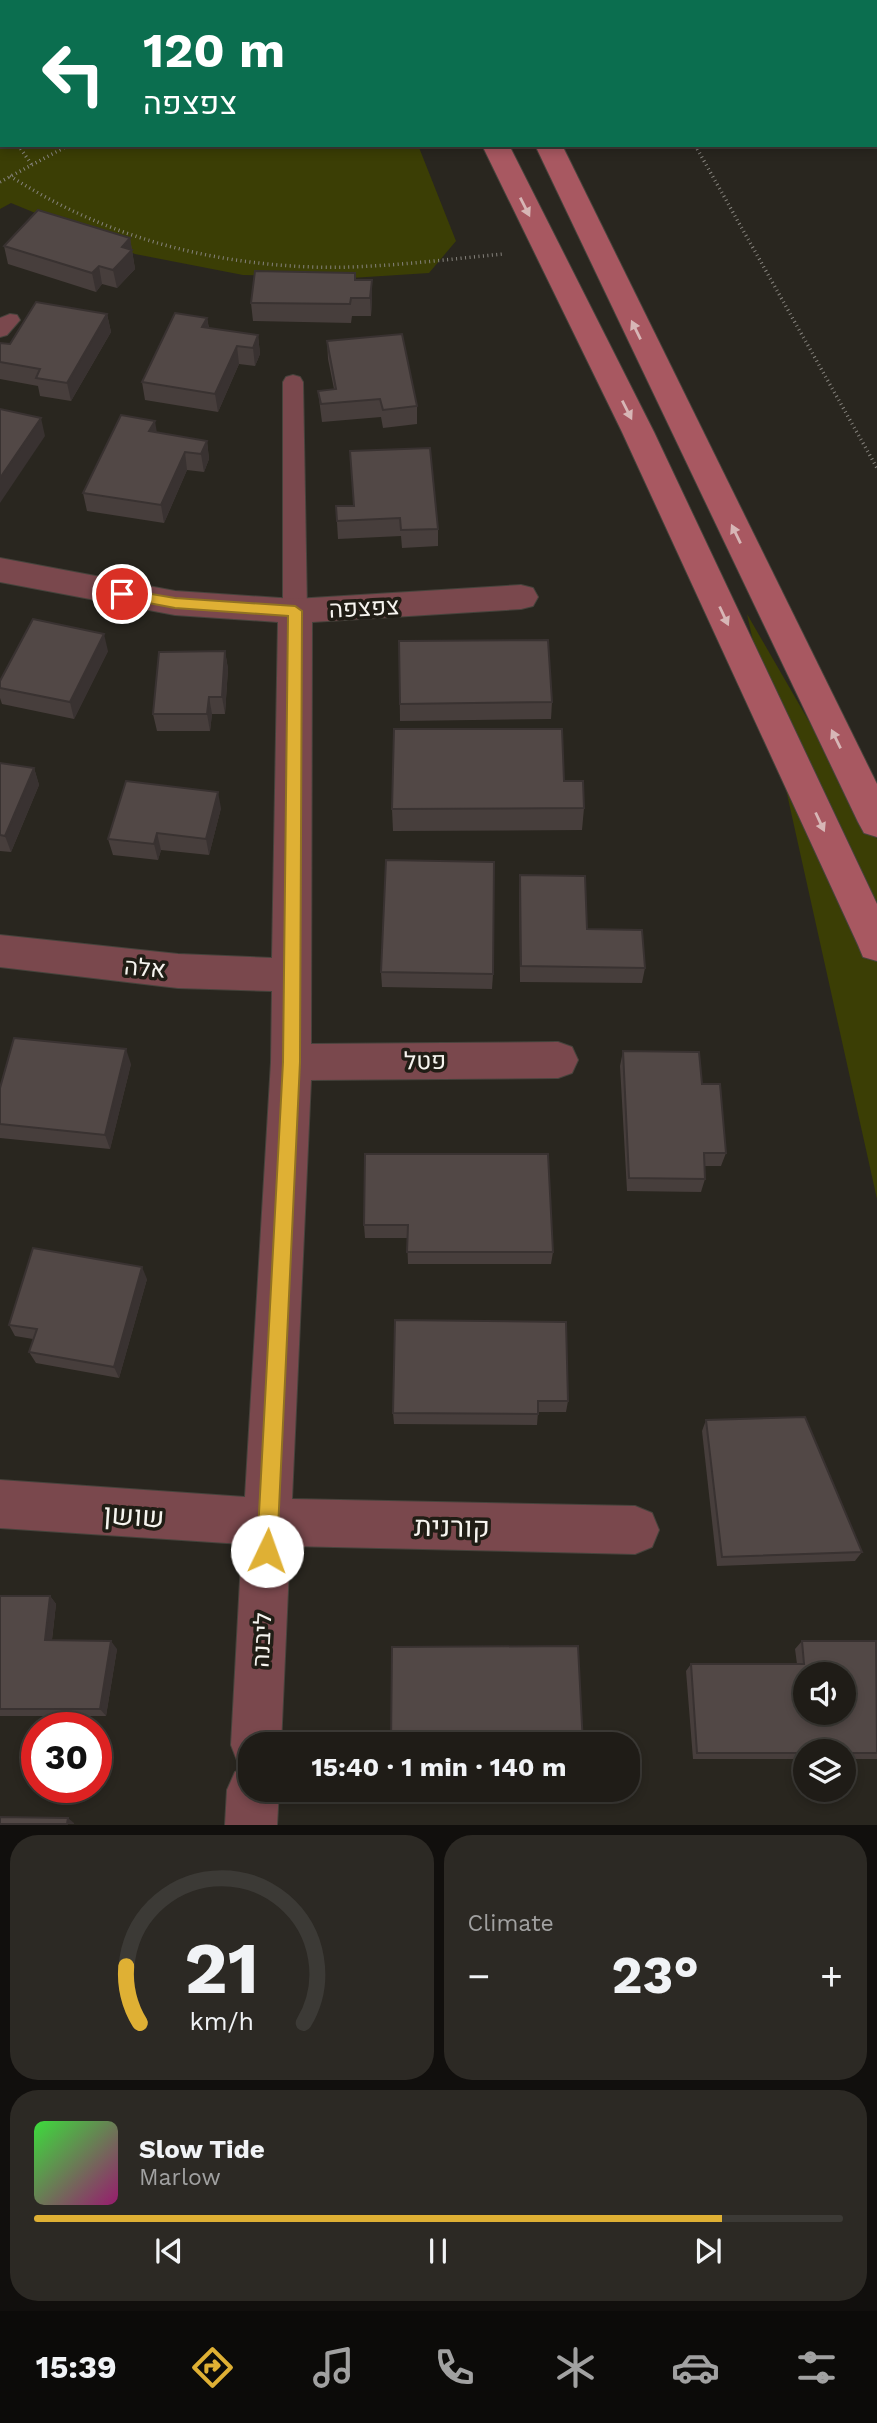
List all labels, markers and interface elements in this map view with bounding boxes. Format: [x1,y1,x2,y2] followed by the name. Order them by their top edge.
[143,21,285,79] text: 120 m
[28,28,119,119] icon: left
[143,84,237,122] text: צפצפה
[518,197,530,217] one-way arrow
[631,320,642,340] one-way arrow
[622,400,633,420] one-way arrow
[730,524,742,544] one-way arrow
[92,564,152,624] pin
[103,575,141,613] icon: arrive
[328,592,400,624] street label: צפצפה
[719,605,730,626] one-way arrow
[831,729,842,749] one-way arrow
[814,812,826,832] one-way arrow
[123,952,167,984] street label: אלה
[404,1047,446,1075] street label: פטל
[103,1497,165,1535] street label: שושן
[414,1510,490,1544] street label: קורנית
[230,1514,304,1588] position arrow
[247,1612,277,1668] street label: ליבנה
[793,1662,856,1802] map controls
[793,1662,856,1725] button: sound
[21,1712,112,1803] speed limit sign: 30
[793,1739,856,1802] button: layers
[312,1752,566,1782] text: 15:40 · 1 min · 140 m
[468,1910,554,1937] text: Climate
[184,1926,259,2012] text: 21
[611,1945,699,2006] text: 23°
[468,1954,490,1998] text: −
[820,1954,843,1998] text: +
[190,2007,254,2036] text: km/h
[139,2134,265,2164] text: Slow Tide
[139,2164,221,2191] text: Marlow
[150,2232,188,2270] icon: previous
[419,2232,457,2270] icon: pause
[689,2232,727,2270] icon: next
[188,2343,237,2392] icon: directions
[309,2343,358,2392] icon: music
[430,2343,479,2392] icon: phone
[551,2343,600,2392] icon: climate
[671,2343,720,2392] icon: car
[792,2343,841,2392] icon: filters
[36,2348,117,2386] text: 15:39

